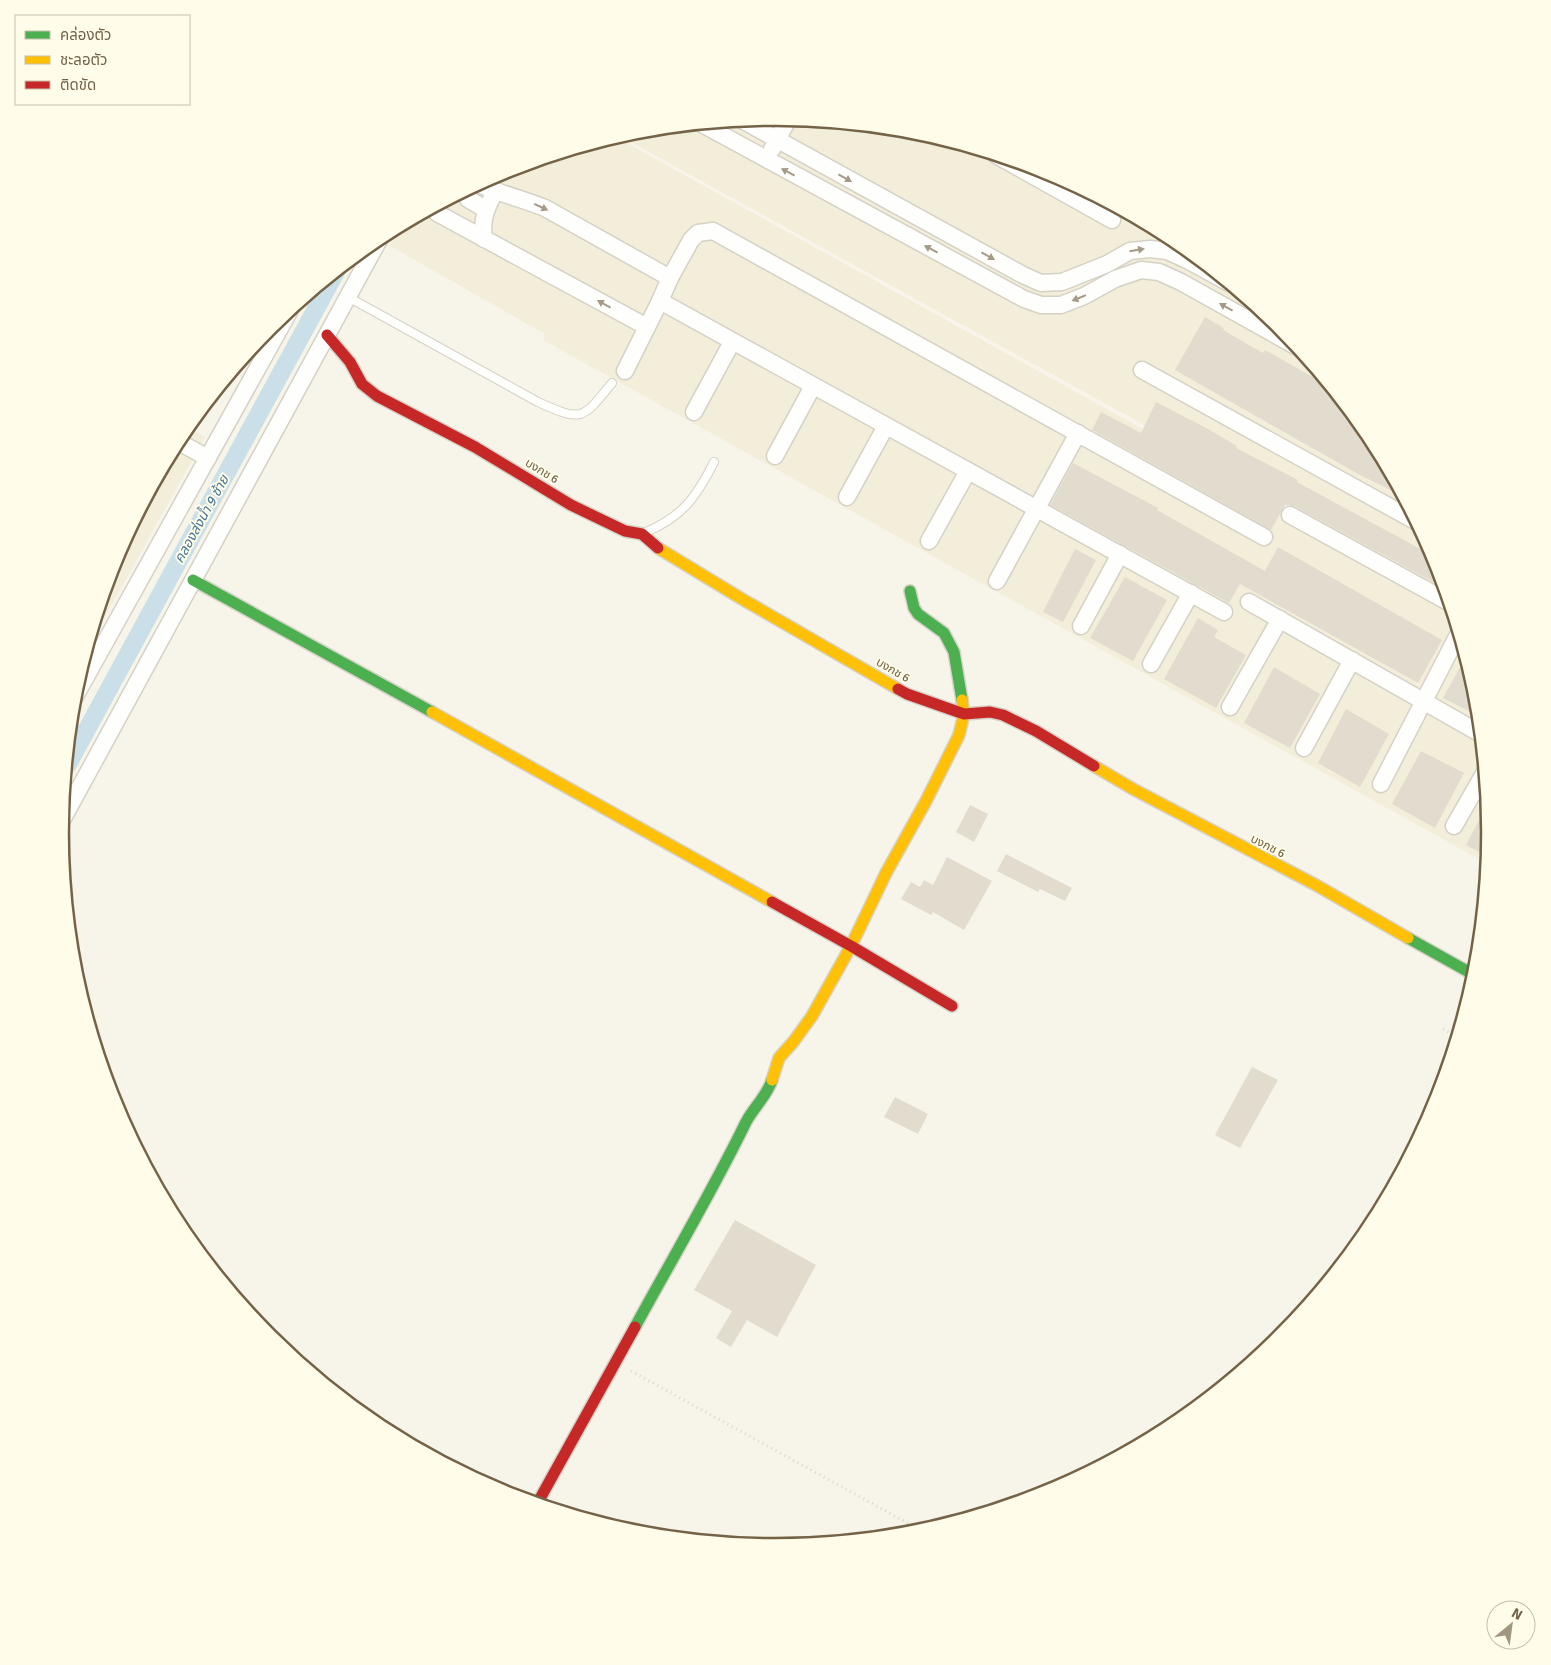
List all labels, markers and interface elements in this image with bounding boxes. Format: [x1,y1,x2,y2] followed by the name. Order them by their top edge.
[15,15,190,105] legend
[60,26,111,44] text: คล่องตัว
[60,51,107,69] text: ชะลอตัว
[60,76,96,94] text: ติดขัด
[781,168,795,177] one-way arrow
[838,174,853,182] one-way arrow
[534,203,548,211] one-way arrow
[924,245,938,254] one-way arrow
[1129,246,1145,254] one-way arrow
[981,252,995,260] one-way arrow
[1071,294,1086,302] one-way arrow
[597,300,611,308] one-way arrow
[1220,303,1233,312] one-way arrow
[522,456,561,487] street label: บงกช 6
[169,470,233,566] water label: คลองส่งน้ำ 9 ซ้าย
[873,655,912,686] street label: บงกช 6
[1248,831,1287,861] street label: บงกช 6
[1486,1600,1536,1650] north arrow
[1509,1604,1525,1624] text: N

